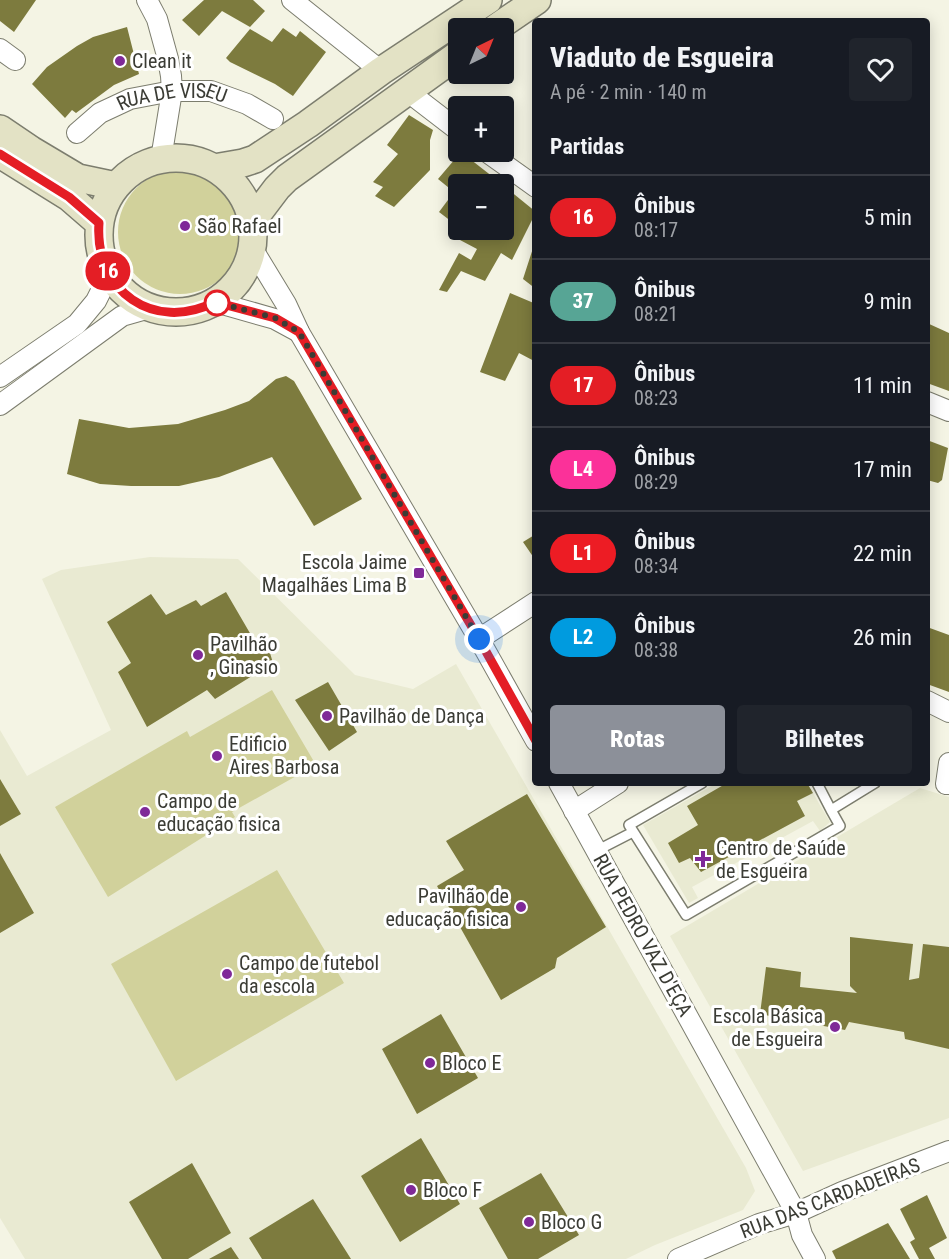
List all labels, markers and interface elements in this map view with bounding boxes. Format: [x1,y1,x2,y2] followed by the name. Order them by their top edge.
[448,18,514,84] north arrow
[448,18,514,240] map controls
[849,38,912,101] button: heart
[550,41,774,74] text: Viaduto de Esgueira
[132,49,192,73] place label: Clean it
[113,54,127,68] marker: Clean it
[113,78,231,116] street label: RUA DE VISEU
[550,80,707,104] text: A pé · 2 min · 140 m
[448,96,514,162] button: +
[550,134,624,159] text: Partidas
[448,174,514,240] button: −
[634,193,695,218] text: Ônibus
[572,205,594,229] text: 16
[864,205,912,230] text: 5 min
[197,214,282,238] place label: São Rafael
[634,218,678,242] text: 08:17
[178,219,192,233] marker: São Rafael
[81,252,135,290] line badge: 16
[97,259,119,283] text: 16
[634,277,695,302] text: Ônibus
[572,289,594,313] text: 37
[864,289,912,314] text: 9 min
[204,290,230,316] unlabelled marker
[634,302,678,326] text: 08:21
[634,361,695,386] text: Ônibus
[572,373,594,397] text: 17
[853,373,912,398] text: 11 min
[634,386,678,410] text: 08:23
[634,445,695,470] text: Ônibus
[573,457,593,481] text: L4
[853,457,912,482] text: 17 min
[634,470,678,494] text: 08:29
[634,529,695,554] text: Ônibus
[573,541,593,565] text: L1
[853,541,912,566] text: 22 min
[262,550,407,597] place label: Escola Jaime Magalhães Lima B
[634,554,678,578] text: 08:34
[412,566,426,580] marker: Escola Jaime Magalhães Lima B
[634,613,695,638] text: Ônibus
[464,624,494,654] your location
[573,625,593,649] text: L2
[853,625,912,650] text: 26 min
[210,632,278,679] place label: Pavilhão , Ginasio
[634,638,678,662] text: 08:38
[191,648,205,662] marker: Pavilhão , Ginasio
[339,704,484,728] place label: Pavilhão de Dança
[550,705,725,774] button: Rotas
[737,705,912,774] button: Bilhetes
[320,709,334,723] marker: Pavilhão de Dança
[229,732,339,779] place label: Edificio Aires Barbosa
[210,749,224,763] marker: Edificio Aires Barbosa
[157,789,281,836] place label: Campo de educação fisica
[138,805,152,819] marker: Campo de educação fisica
[716,836,846,883] place label: Centro de Saúde de Esgueira
[588,849,698,1021] street label: RUA PEDRO VAZ D'EÇA
[694,850,712,868] marker: Centro de Saúde de Esgueira
[385,884,509,931] place label: Pavilhão de educação fisica
[514,900,528,914] marker: Pavilhão de educação fisica
[239,951,379,998] place label: Campo de futebol da escola
[220,967,234,981] marker: Campo de futebol da escola
[713,1004,823,1051] place label: Escola Básica de Esgueira
[828,1020,842,1034] marker: Escola Básica de Esgueira
[442,1051,501,1075] place label: Bloco E
[423,1056,437,1070] marker: Bloco E
[737,1153,923,1243] street label: RUA DAS CARDADEIRAS
[423,1178,482,1202] place label: Bloco F
[404,1183,418,1197] marker: Bloco F
[541,1210,602,1234] place label: Bloco G
[522,1215,536,1229] marker: Bloco G

